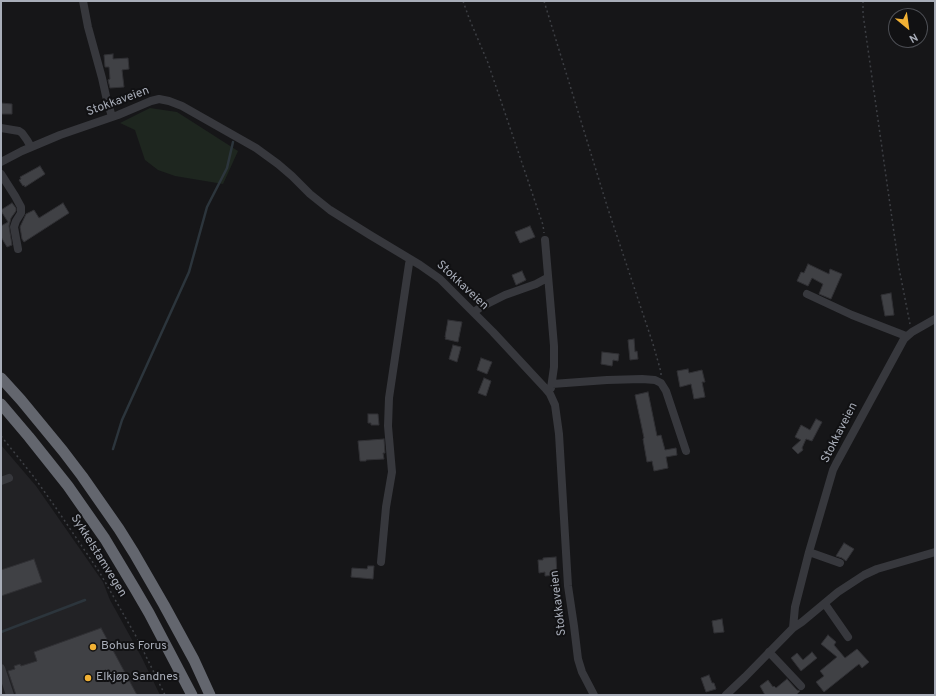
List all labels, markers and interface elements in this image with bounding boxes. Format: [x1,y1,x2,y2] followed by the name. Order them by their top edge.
[888,8,928,48] north arrow
[906,30,920,46] text: N
[85,84,151,120] street label: Stokkaveien
[433,258,491,314] street label: Stokkaveien
[819,400,861,466] street label: Stokkaveien
[67,512,129,600] street label: Sykkelstamvegen
[548,569,570,637] street label: Stokkaveien
[101,640,167,654] place label: Bohus Forus
[88,642,98,652] marker: Bohus Forus
[96,671,178,685] place label: Elkjøp Sandnes
[83,673,93,683] marker: Elkjøp Sandnes

